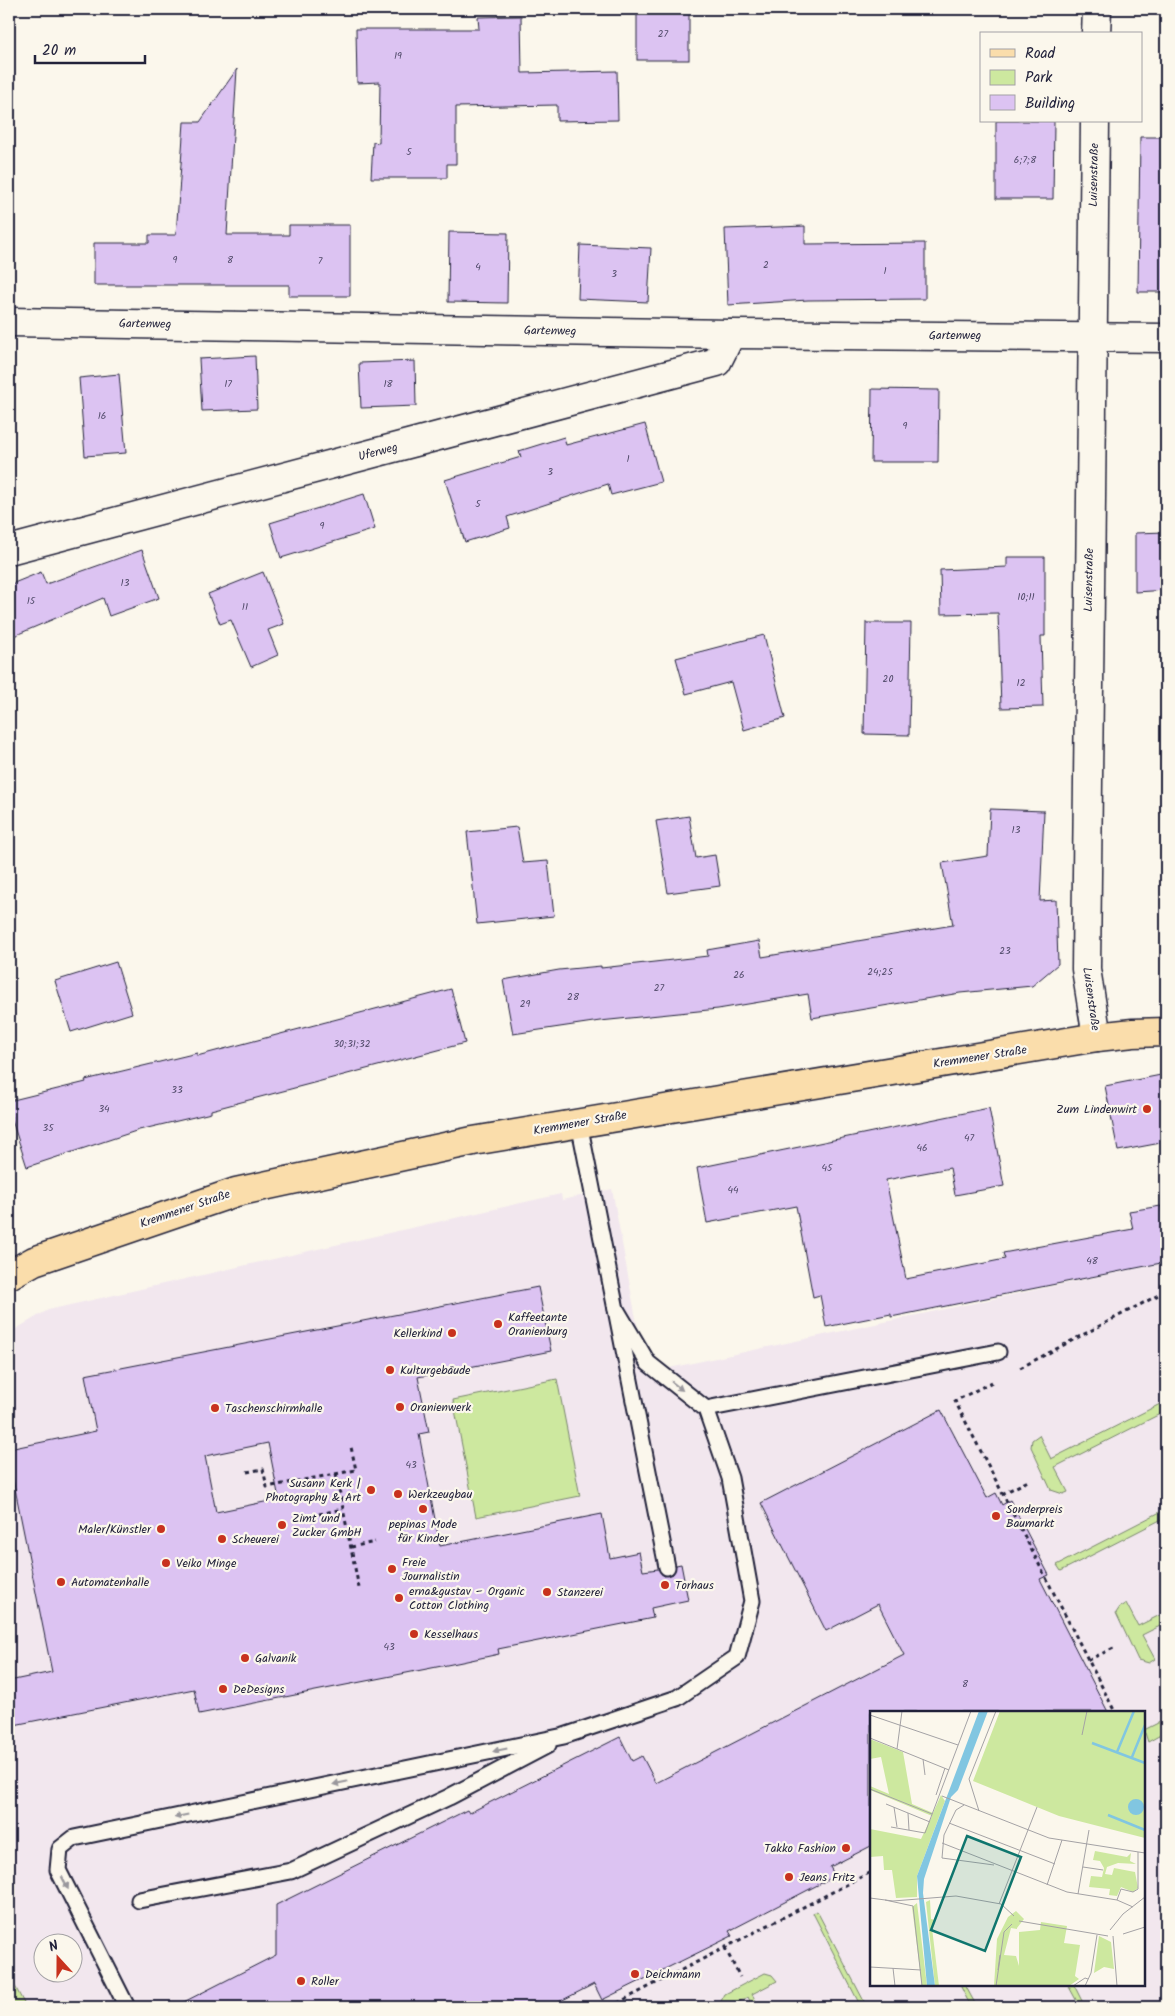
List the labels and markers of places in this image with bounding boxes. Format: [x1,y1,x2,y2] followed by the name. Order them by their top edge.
[1056,1100,1137,1119] place label: Zum Lindenwirt
[1141,1103,1153,1115] marker: Zum Lindenwirt
[508,1308,568,1341] place label: Kaffeetante Oranienburg
[492,1318,504,1330] marker: Kaffeetante Oranienburg
[393,1324,443,1343] place label: Kellerkind
[446,1327,458,1339] marker: Kellerkind
[400,1361,471,1380] place label: Kulturgebäude
[384,1364,396,1376] marker: Kulturgebäude
[410,1398,471,1417] place label: Oranienwerk
[225,1399,323,1418] place label: Taschenschirmhalle
[394,1401,406,1413] marker: Oranienwerk
[209,1402,221,1414] marker: Taschenschirmhalle
[265,1474,361,1507] place label: Susann Kerk | Photography & Art
[365,1484,377,1496] marker: Susann Kerk | Photography & Art
[408,1485,472,1504] place label: Werkzeugbau
[392,1488,404,1500] marker: Werkzeugbau
[1006,1500,1063,1533] place label: Sonderpreis Baumarkt
[417,1503,429,1515] marker: pepinas Mode für Kinder
[292,1509,362,1542] place label: Zimt und Zucker GmbH
[990,1510,1002,1522] marker: Sonderpreis Baumarkt
[388,1515,458,1548] place label: pepinas Mode für Kinder
[276,1519,288,1531] marker: Zimt und Zucker GmbH
[78,1520,152,1539] place label: Maler/Künstler
[155,1523,167,1535] marker: Maler/Künstler
[232,1530,280,1549] place label: Scheuerei
[216,1533,228,1545] marker: Scheuerei
[402,1553,460,1586] place label: Freie Journalistin
[176,1554,237,1573] place label: Veiko Minge
[160,1557,172,1569] marker: Veiko Minge
[386,1563,398,1575] marker: Freie Journalistin
[71,1573,150,1592] place label: Automatenhalle
[55,1576,67,1588] marker: Automatenhalle
[675,1576,714,1595] place label: Torhaus
[659,1579,671,1591] marker: Torhaus
[409,1582,525,1615] place label: erna&gustav – Organic Cotton Clothing
[557,1583,604,1602] place label: Stanzerei
[541,1586,553,1598] marker: Stanzerei
[393,1592,405,1604] marker: erna&gustav – Organic Cotton Clothing
[424,1625,478,1644] place label: Kesselhaus
[408,1628,420,1640] marker: Kesselhaus
[255,1649,297,1668] place label: Galvanik
[239,1652,251,1664] marker: Galvanik
[233,1680,284,1699] place label: DeDesigns
[217,1683,229,1695] marker: DeDesigns
[764,1839,836,1858] place label: Takko Fashion
[840,1842,852,1854] marker: Takko Fashion
[799,1868,855,1887] place label: Jeans Fritz
[783,1871,795,1883] marker: Jeans Fritz
[645,1965,701,1984] place label: Deichmann
[629,1968,641,1980] marker: Deichmann
[311,1972,340,1991] place label: Roller
[295,1975,307,1987] marker: Roller

